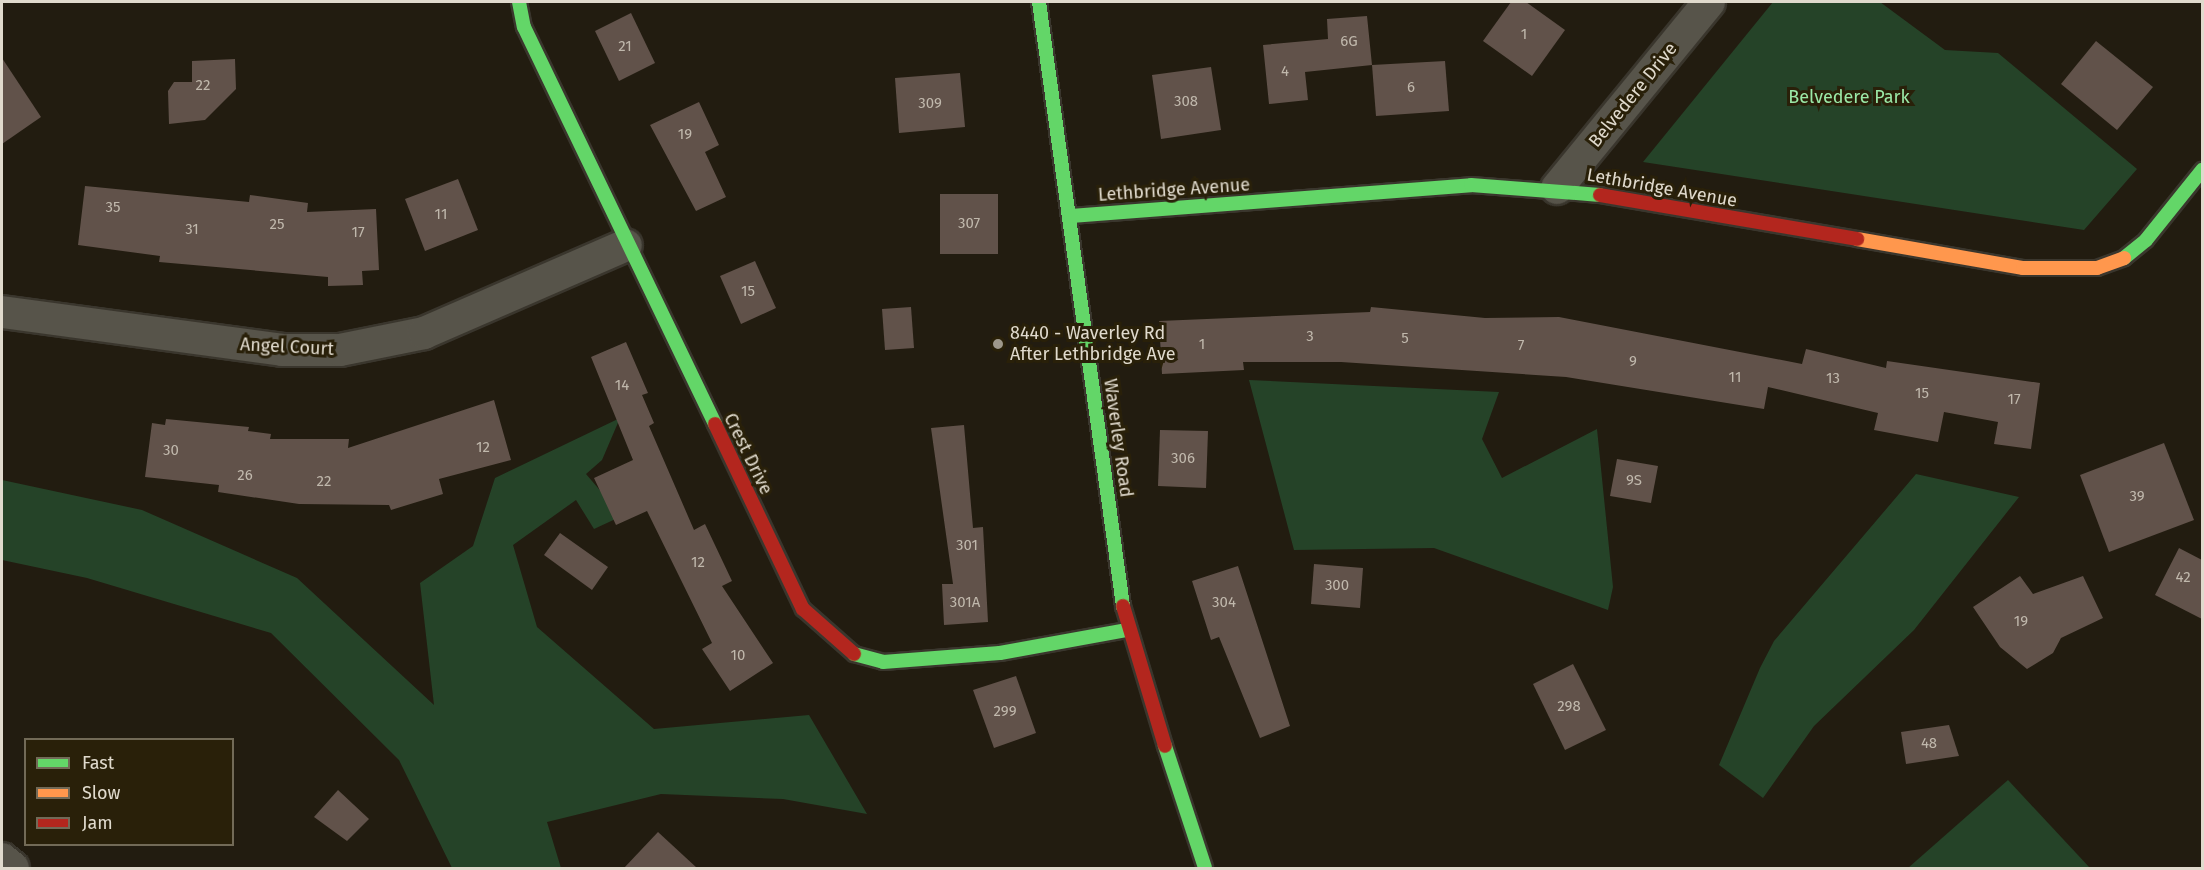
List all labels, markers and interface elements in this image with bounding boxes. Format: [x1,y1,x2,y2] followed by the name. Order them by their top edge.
[1521,26,1527,44] house number: 1
[1340,33,1358,51] house number: 6G
[618,38,632,56] house number: 21
[1584,38,1682,152] street label: Belvedere Drive
[1281,63,1289,81] house number: 4
[196,77,210,95] house number: 22
[1407,79,1415,97] house number: 6
[1788,86,1910,108] park label: Belvedere Park
[1174,93,1198,111] house number: 308
[918,95,942,113] house number: 309
[678,126,692,144] house number: 19
[1585,164,1739,212] street label: Lethbridge Avenue
[1097,174,1251,206] street label: Lethbridge Avenue
[106,199,120,217] house number: 35
[435,206,447,224] house number: 11
[958,215,980,233] house number: 307
[270,216,284,234] house number: 25
[185,221,199,239] house number: 31
[351,224,365,242] house number: 17
[741,283,755,301] house number: 15
[1010,323,1176,366] place label: 8440 - Waverley Rd After Lethbridge Ave
[1306,328,1314,346] house number: 3
[1401,330,1409,348] house number: 5
[240,334,334,360] street label: Angel Court
[1199,336,1205,354] house number: 1
[991,337,1005,351] marker: 8440 - Waverley Rd After Lethbridge Ave
[1518,337,1524,355] house number: 7
[1629,353,1637,371] house number: 9
[1729,369,1741,387] house number: 11
[1826,370,1840,388] house number: 13
[615,377,629,395] house number: 14
[1099,377,1137,499] street label: Waverley Road
[1915,385,1929,403] house number: 15
[2007,391,2021,409] house number: 17
[719,410,777,498] street label: Crest Drive
[476,439,490,457] house number: 12
[163,442,179,460] house number: 30
[1171,450,1195,468] house number: 306
[237,467,253,485] house number: 26
[1626,472,1642,490] house number: 9S
[317,473,331,491] house number: 22
[2129,488,2145,506] house number: 39
[956,537,978,555] house number: 301
[691,554,705,572] house number: 12
[2175,569,2191,587] house number: 42
[1325,577,1349,595] house number: 300
[950,594,980,612] house number: 301A
[1212,594,1236,612] house number: 304
[2014,613,2028,631] house number: 19
[731,647,745,665] house number: 10
[1557,698,1581,716] house number: 298
[993,703,1017,721] house number: 299
[1921,735,1937,753] house number: 48
[24,738,234,846] legend
[82,752,114,774] text: Fast
[82,782,120,804] text: Slow
[82,812,113,834] text: Jam

